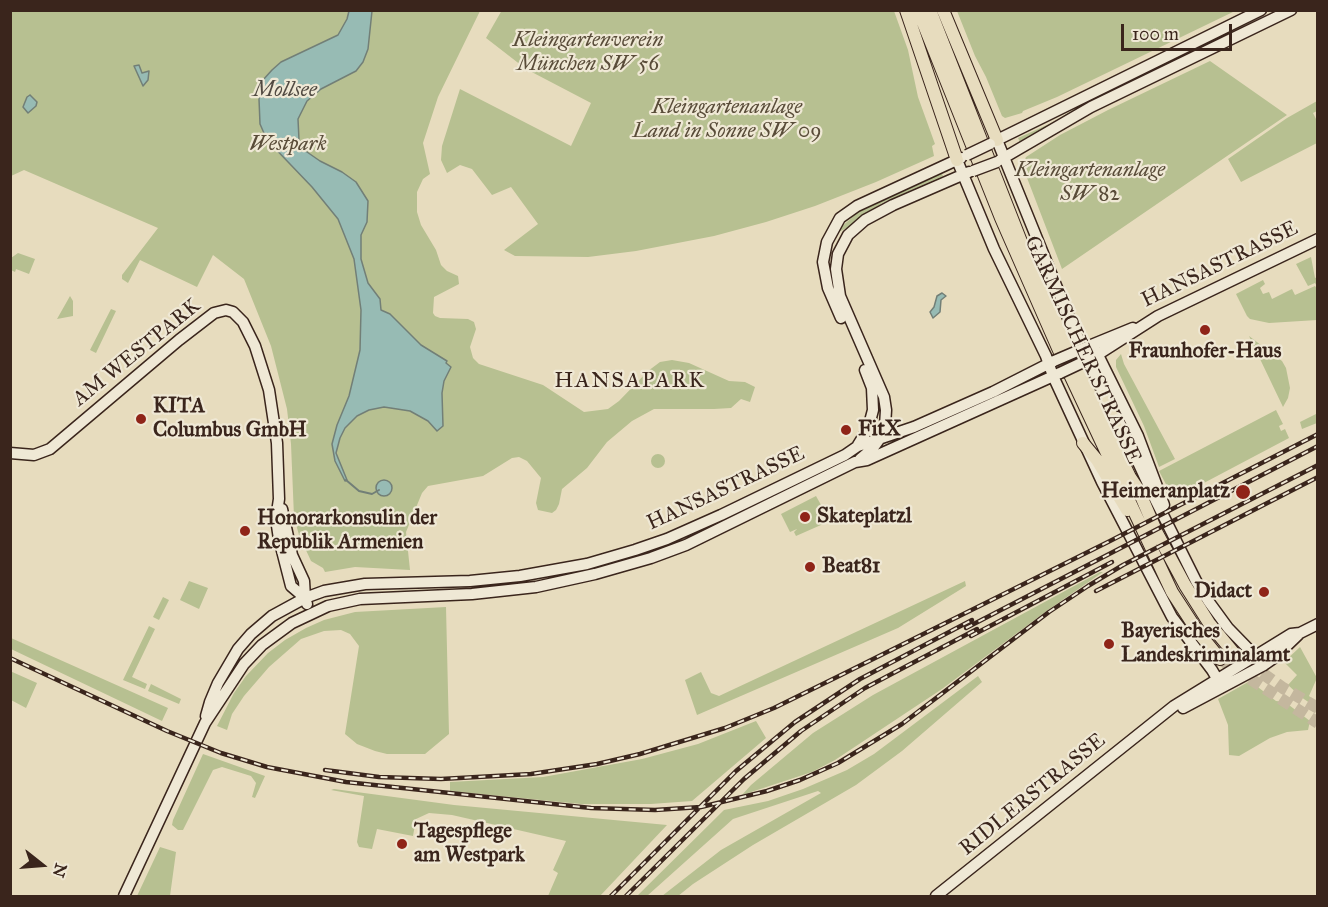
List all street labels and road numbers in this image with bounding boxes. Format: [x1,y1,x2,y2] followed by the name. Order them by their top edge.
[1138,216,1302,314] street label: HANSASTRASSE
[1018,232,1146,468] street label: GARMISCHER STRASSE
[68,294,206,412] street label: AM WESTPARK
[643,441,809,537] street label: HANSASTRASSE
[955,729,1111,861] street label: RIDLERSTRASSE

